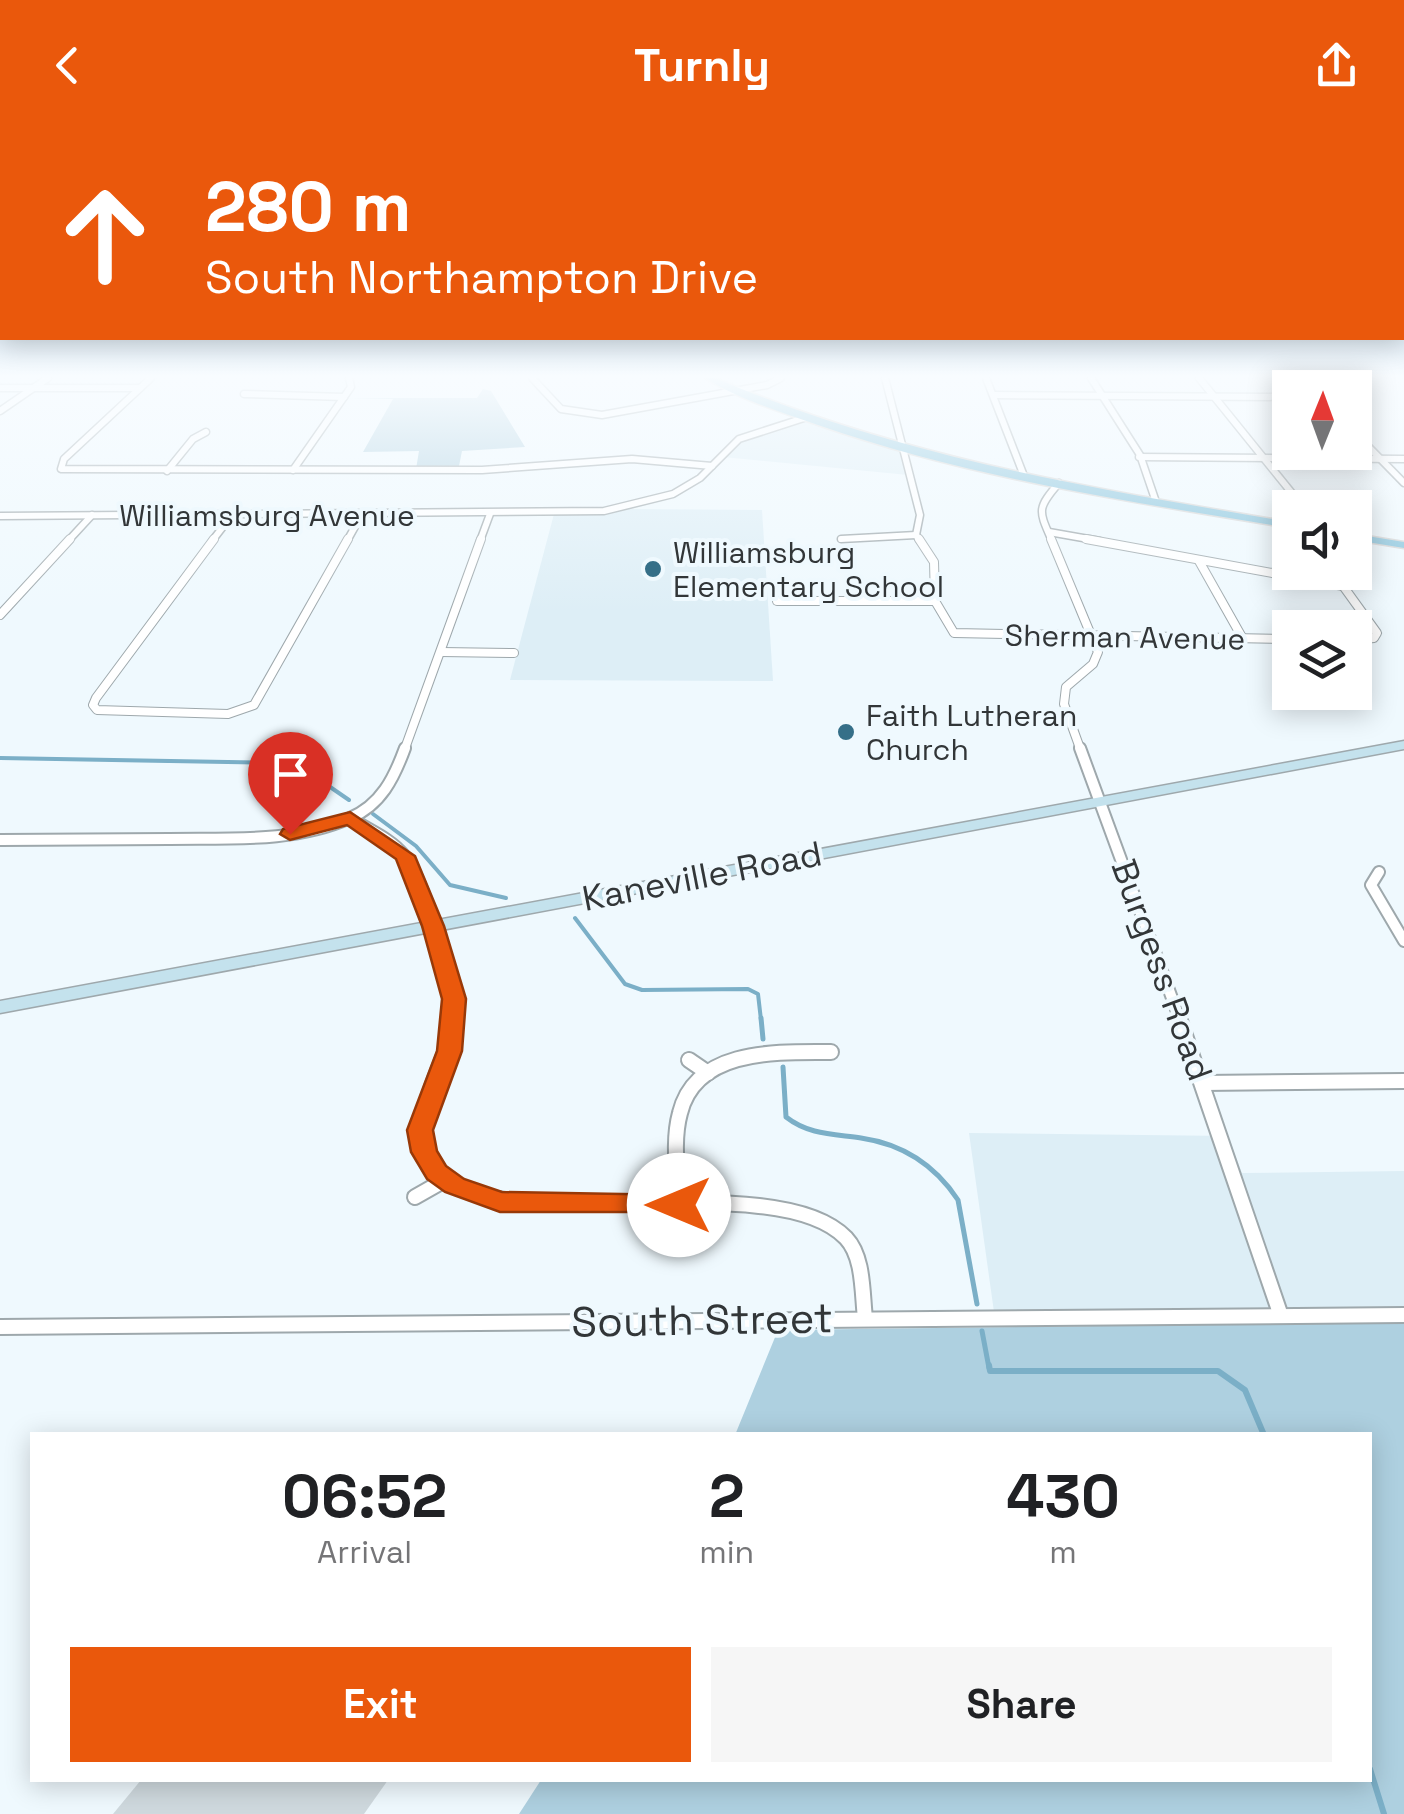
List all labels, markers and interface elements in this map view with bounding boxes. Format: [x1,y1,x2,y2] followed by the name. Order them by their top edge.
[634,37,770,94] text: Turnly
[40,38,95,93] icon: back
[1309,38,1364,93] icon: share
[205,162,412,251] text: 280 m
[40,170,170,300] icon: ahead
[205,249,758,306] text: South Northampton Drive
[1272,370,1372,470] north arrow
[1272,370,1372,710] map controls
[1272,490,1372,590] button: sound
[119,496,415,535] street label: Williamsburg Avenue
[673,533,944,606] place label: Williamsburg Elementary School
[642,558,664,580] marker: Williamsburg Elementary School
[1272,610,1372,710] button: layers
[1004,615,1246,659] street label: Sherman Avenue
[866,696,1077,769] place label: Faith Lutheran Church
[835,721,857,743] marker: Faith Lutheran Church
[248,732,333,835] pin
[263,747,318,802] icon: arrive
[578,831,826,921] street label: Kaneville Road
[1102,853,1222,1087] street label: Burgess Road
[627,1153,731,1257] position arrow
[571,1291,833,1349] street label: South Street
[282,1458,447,1535] text: 06:52
[709,1458,745,1535] text: 2
[1006,1458,1120,1535] text: 430
[317,1532,412,1572] text: Arrival
[699,1532,754,1572] text: min
[1049,1532,1077,1572] text: m
[70,1647,691,1762] button: Exit
[711,1647,1332,1762] button: Share

